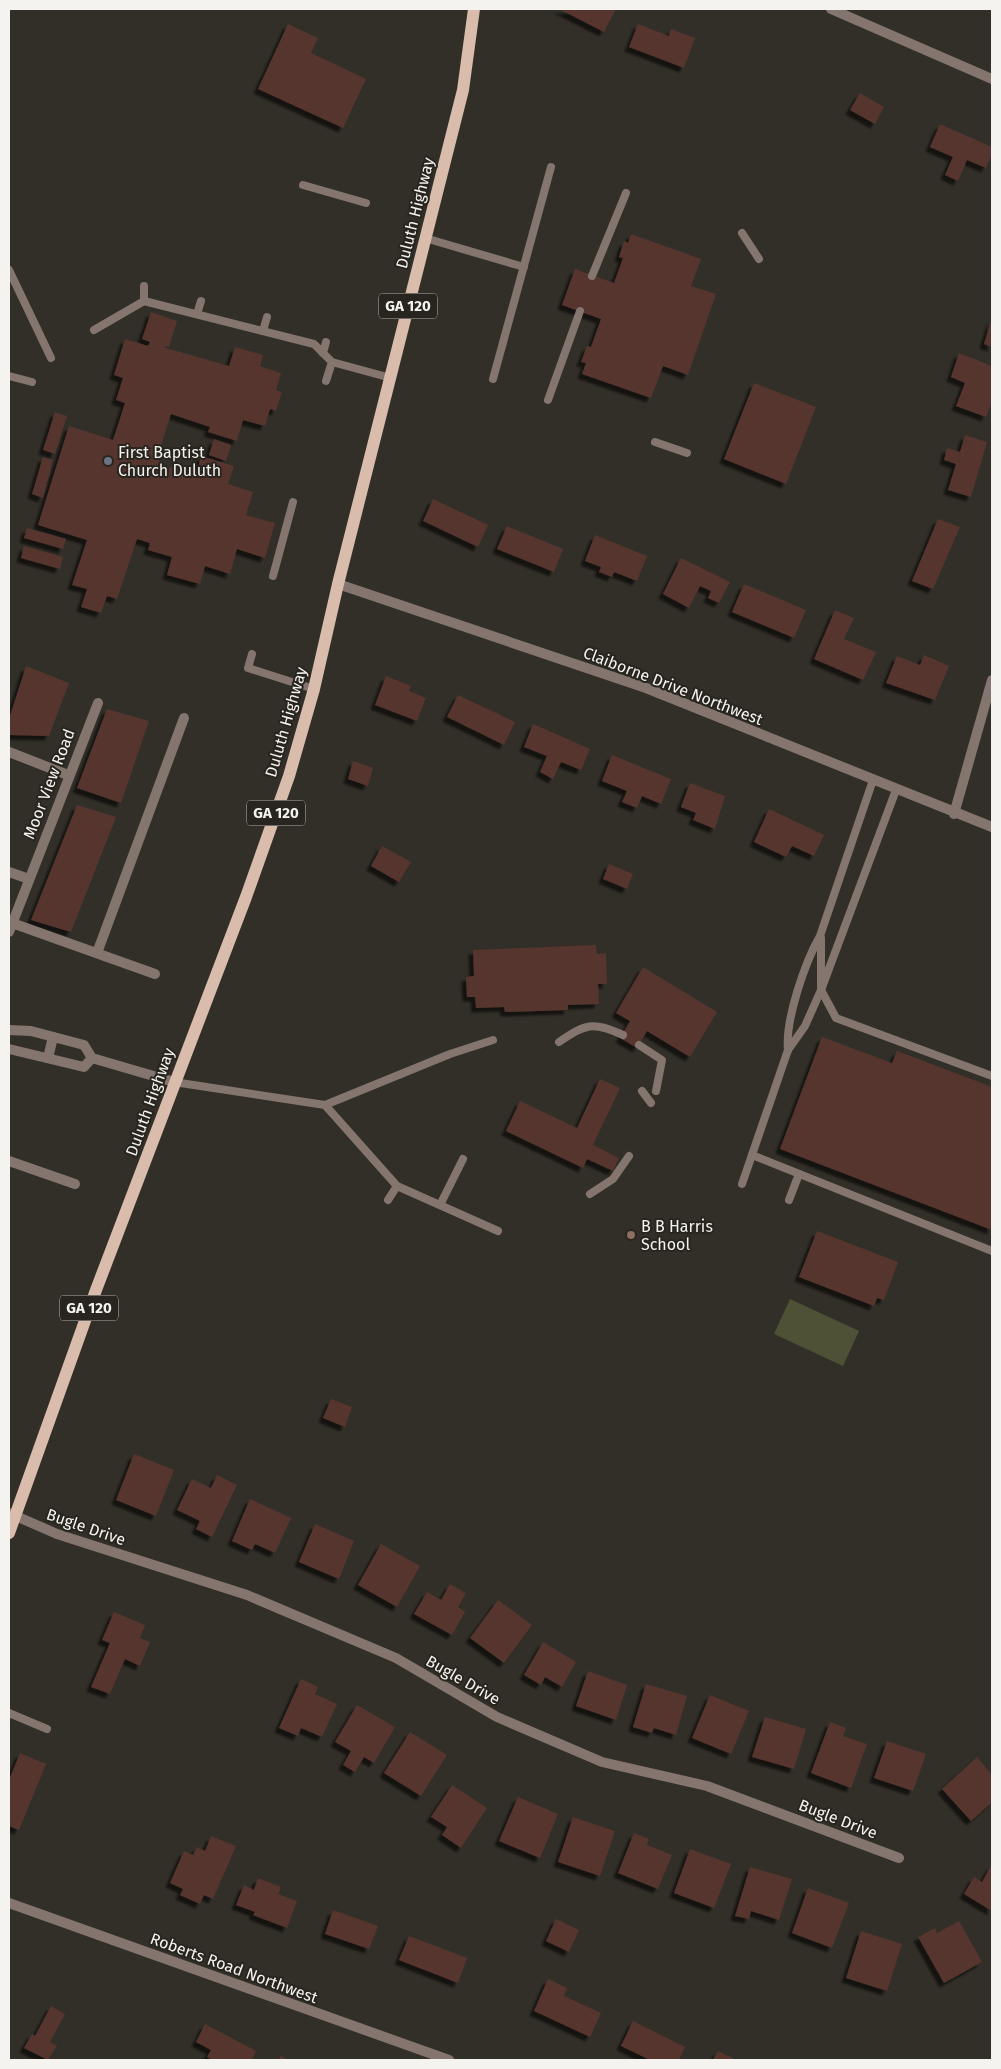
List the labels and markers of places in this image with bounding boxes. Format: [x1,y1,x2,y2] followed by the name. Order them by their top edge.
[118,443,221,480] place label: First Baptist Church Duluth
[102,455,114,467] marker: First Baptist Church Duluth
[641,1217,713,1254] place label: B B Harris School
[625,1229,637,1241] marker: B B Harris School

